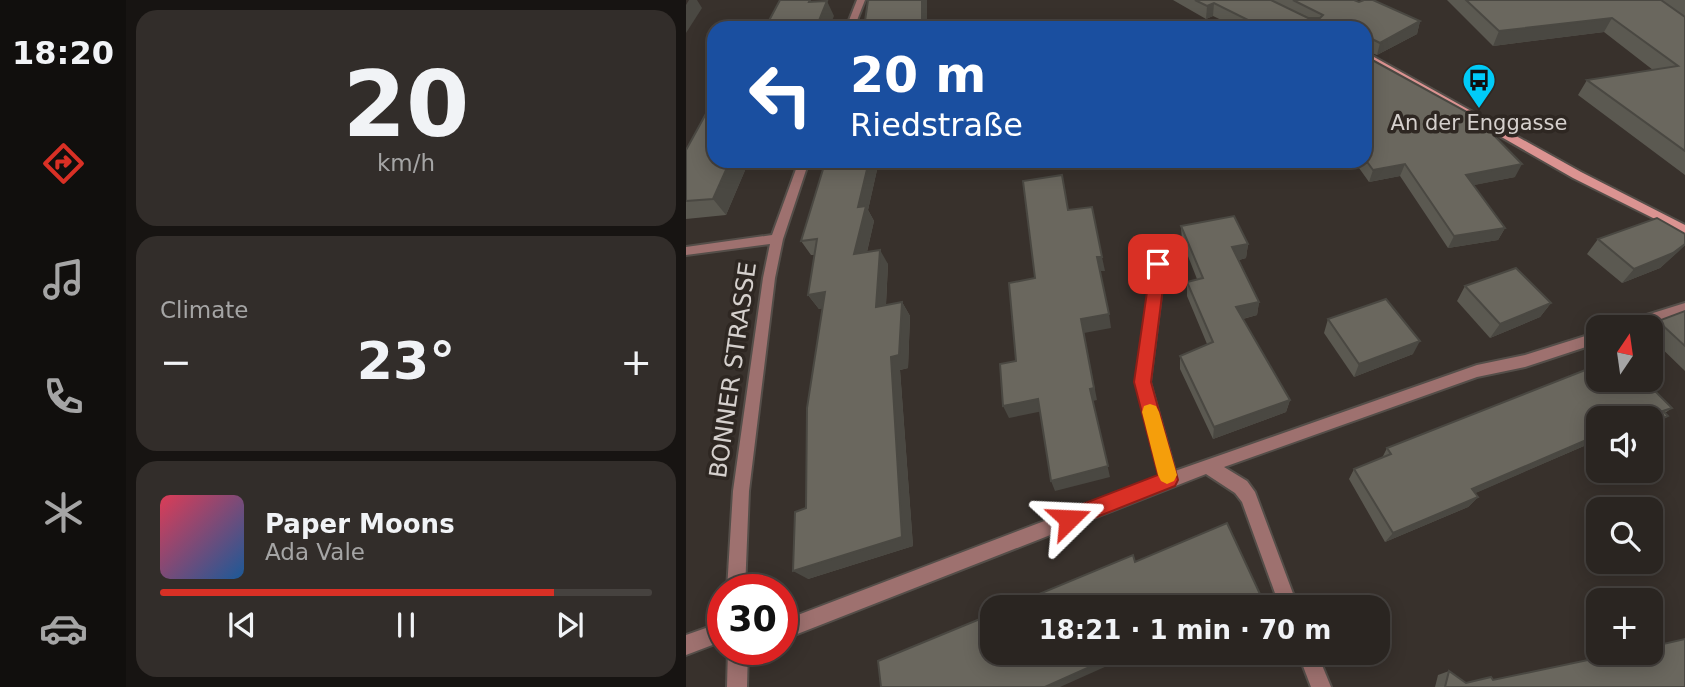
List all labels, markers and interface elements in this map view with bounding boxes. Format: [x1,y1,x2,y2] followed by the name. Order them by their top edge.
[12,34,114,72] text: 18:20
[850,47,986,104] text: 20 m
[735,49,826,140] icon: left
[343,52,469,157] text: 20
[1460,61,1498,110] bus stop icon: An der Enggasse
[850,106,1023,144] text: Riedstraße
[1391,111,1567,135] place label: An der Enggasse
[39,139,88,188] icon: directions
[377,150,435,176] text: km/h
[1128,234,1188,294] pin
[1139,245,1177,283] icon: arrive
[39,255,88,304] icon: music
[704,260,762,480] street label: BONNER STRASSE
[160,297,249,323] text: Climate
[1586,315,1662,392] north arrow
[1586,315,1663,665] map controls
[357,331,455,391] text: 23°
[160,340,192,384] text: −
[620,340,652,384] text: +
[39,372,88,421] icon: phone
[1586,406,1663,483] button: sound
[1032,482,1106,556] position arrow
[39,488,88,537] icon: climate
[1586,497,1663,574] button: search
[265,509,455,539] text: Paper Moons
[265,539,365,565] text: Ada Vale
[707,574,798,665] speed limit sign: 30
[1586,588,1663,665] button: +
[39,604,88,653] icon: car
[223,606,261,644] icon: previous
[387,606,425,644] icon: pause
[551,606,589,644] icon: next
[1039,615,1331,645] text: 18:21 · 1 min · 70 m

